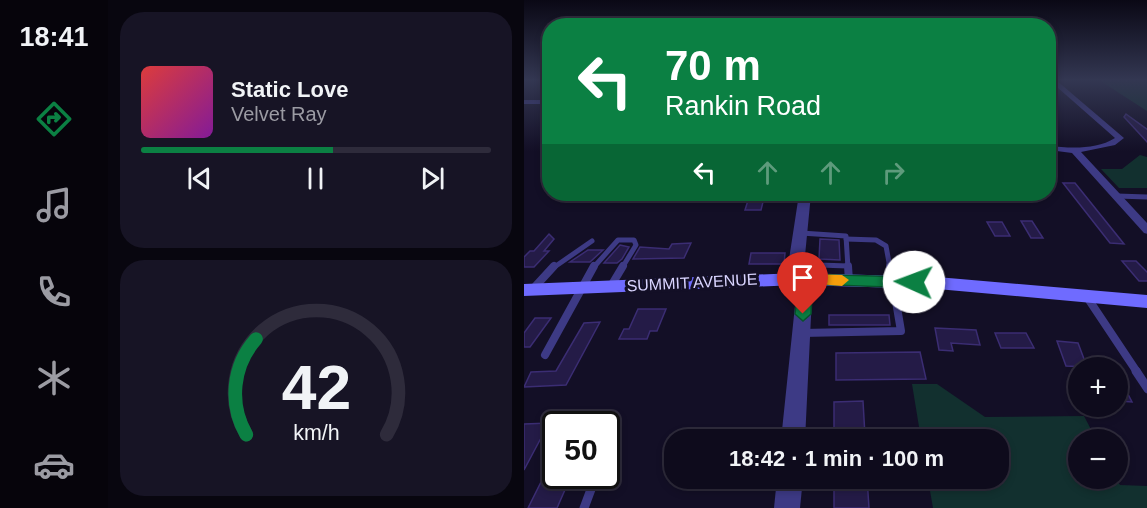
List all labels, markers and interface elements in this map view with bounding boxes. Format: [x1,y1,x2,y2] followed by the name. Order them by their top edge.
[19,22,89,52] text: 18:41
[566,42,644,120] icon: left
[665,42,761,89] text: 70 m
[231,77,348,102] text: Static Love
[665,91,821,121] text: Rankin Road
[33,98,75,140] icon: directions
[231,103,327,125] text: Velvet Ray
[688,156,721,189] icon: left
[751,156,784,189] icon: ahead
[814,156,847,189] icon: ahead
[877,156,910,189] icon: right
[183,162,216,195] icon: previous
[299,162,332,195] icon: pause
[416,162,449,195] icon: next
[33,184,75,226] icon: music
[882,250,946,314] position arrow
[777,252,828,314] pin
[786,261,819,294] icon: arrive
[33,271,75,313] icon: phone
[626,271,758,294] street label: SUMMIT AVENUE
[281,353,351,422] text: 42
[33,357,75,399] icon: climate
[1068,357,1128,489] map controls
[1068,357,1128,417] button: +
[542,411,620,489] speed limit sign: 50
[293,421,339,445] text: km/h
[1068,429,1128,489] button: −
[33,444,75,486] icon: car
[729,446,944,471] text: 18:42 · 1 min · 100 m

